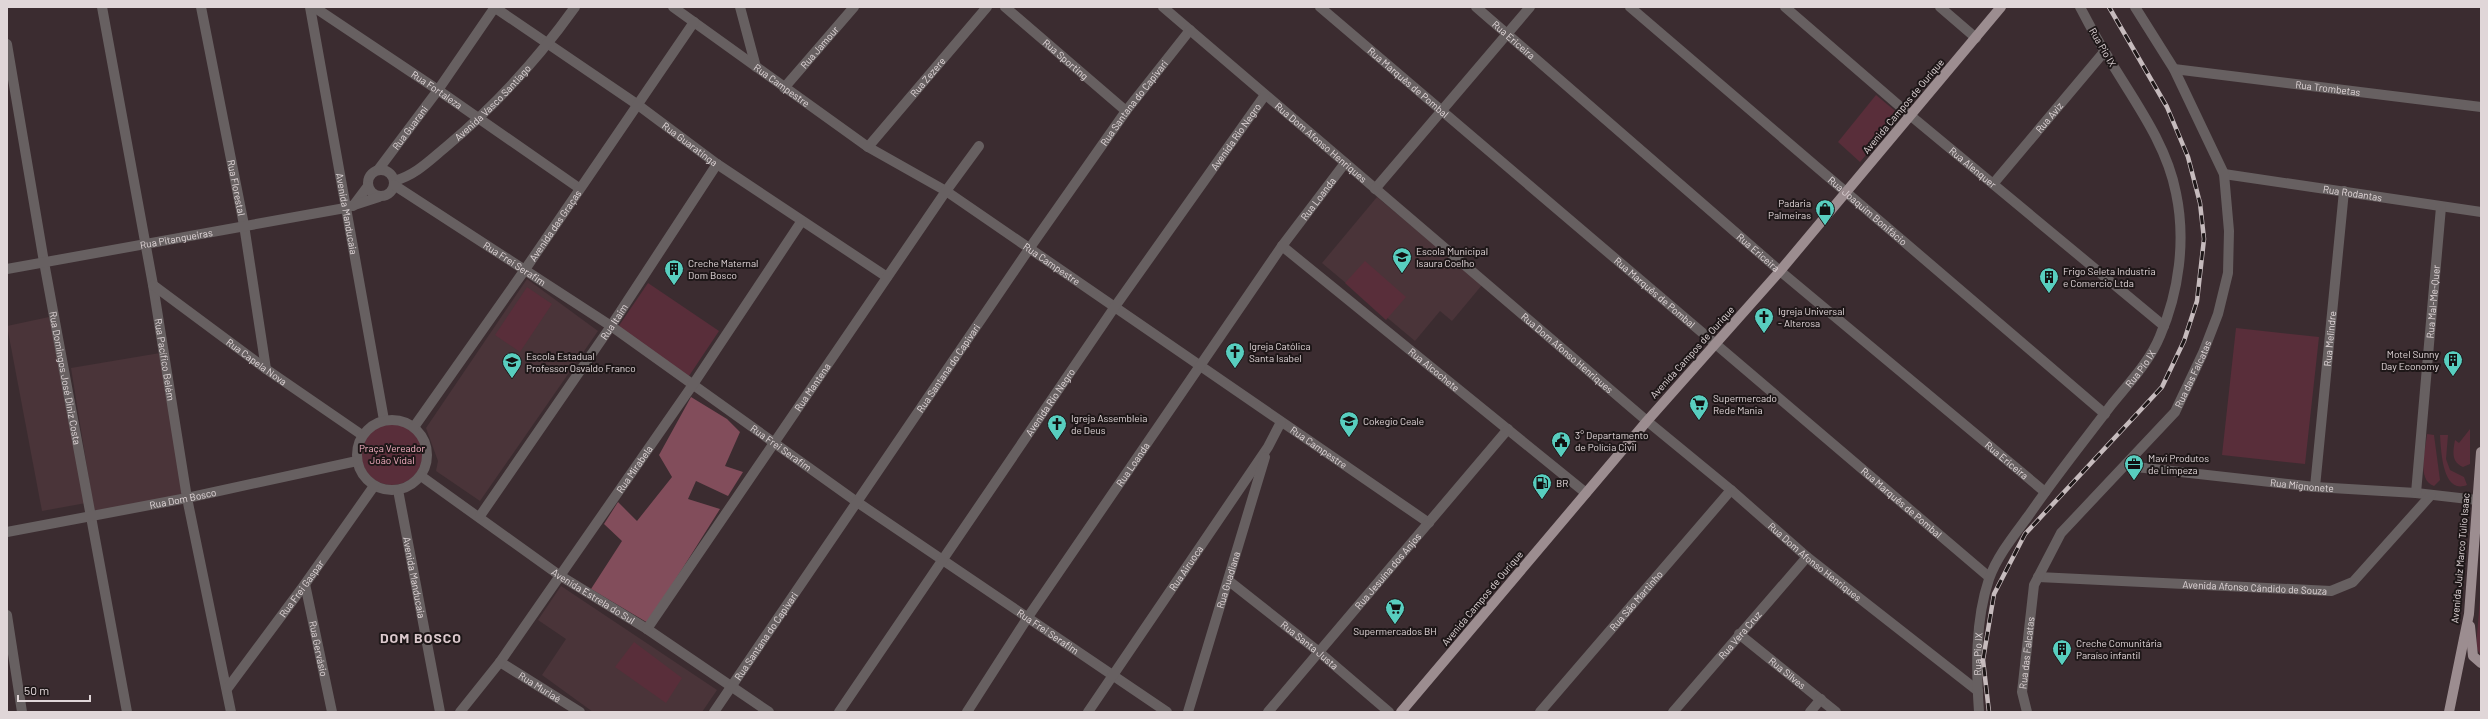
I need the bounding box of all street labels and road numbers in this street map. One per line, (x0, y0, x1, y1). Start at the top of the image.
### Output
street label: Rua Ericeira (1490, 18, 1538, 62)
street label: Rua Jamour (798, 23, 841, 71)
street label: Rua Pio IX (2087, 25, 2119, 69)
street label: Rua Sporting (1040, 36, 1091, 82)
street label: Rua Marquês de Pombal (1365, 44, 1451, 120)
street label: Rua Zezere (907, 55, 948, 99)
street label: Avenida Campos de Ourique (1860, 56, 1946, 156)
street label: Rua Santana do Capivari (1098, 57, 1170, 148)
street label: Rua Campestre (751, 61, 812, 109)
street label: Avenida Vasco Santiago (452, 62, 533, 143)
street label: Rua Fortaleza (409, 68, 465, 111)
street label: Rua Trombetas (2295, 78, 2361, 98)
street label: Rua Aviz (2033, 99, 2066, 135)
street label: Rua Dom Afonso Henriques (1273, 100, 1370, 185)
street label: Avenida Rio Negro (1208, 101, 1263, 172)
street label: Rua Guarani (389, 103, 430, 152)
street label: Rua Guaratinga (660, 119, 720, 168)
street label: Rua Alenquer (1947, 144, 1999, 191)
street label: Rua Florestal (225, 158, 248, 217)
street label: Avenida Manducaia (334, 172, 360, 255)
street label: Rua Joaquim Bonifácio (1826, 174, 1910, 248)
street label: Rua Loanda (1298, 175, 1338, 222)
street label: Rua Rodantas (2322, 183, 2383, 203)
street label: Avenida das Graças (527, 187, 584, 263)
street label: Rua Pitangueiras (139, 226, 214, 251)
street label: Rua Ericeira (1735, 230, 1782, 274)
street label: Rua Frei Serafim (481, 239, 548, 288)
street label: Rua Campestre (1021, 240, 1082, 287)
street label: Rua Marquês de Pombal (1612, 255, 1698, 330)
street label: Rua Mal-Me-Quer (2424, 264, 2442, 339)
street label: Rua Itaim (597, 301, 630, 342)
street label: Avenida Campos de Ourique (1647, 303, 1737, 401)
street label: Rua Domingos José Diniz Costa (47, 310, 84, 446)
street label: Rua Dom Afonso Henriques (1519, 310, 1616, 396)
street label: Rua Melindre (2321, 310, 2338, 367)
street label: Rua Pacífico Belém (152, 317, 177, 401)
street label: Rua Santana do Capivari (914, 322, 982, 415)
street label: Rua Capela Nova (224, 336, 289, 388)
street label: Rua das Falcatas (2172, 339, 2213, 410)
street label: Rua Alcochete (1406, 345, 1462, 394)
street label: Rua Pio IX (2123, 348, 2158, 390)
street label: Rua Mantena (792, 361, 833, 413)
street label: Avenida Rio Negro (1023, 366, 1077, 438)
street label: Rua Frei Serafim (748, 422, 814, 474)
street label: Rua Campestre (1288, 424, 1349, 471)
street label: Rua Ericeira (1983, 439, 2031, 482)
street label: Rua Loanda (1113, 440, 1152, 489)
street label: Rua Mirabela (613, 443, 655, 495)
street label: Rua Marquês de Pombal (1859, 465, 1944, 540)
street label: Rua Mignonete (2269, 476, 2334, 494)
street label: Rua Dom Bosco (149, 486, 217, 511)
street label: Avenida Juiz Marco Túlio Isaac (2448, 492, 2472, 624)
street label: Rua Dom Afonso Henriques (1766, 520, 1864, 604)
street label: Rua Jesuína dos Anjos (1352, 530, 1424, 612)
street label: Avenida Manducaia (401, 536, 428, 619)
street label: Rua Airuoca (1166, 543, 1205, 593)
street label: Avenida Campos de Ourique (1439, 548, 1525, 648)
street label: Rua Guadiana (1214, 550, 1242, 610)
street label: Rua Frei Gaspar (276, 557, 326, 620)
street label: Avenida Estrela do Sul (549, 566, 637, 626)
street label: Rua São Martinho (1607, 568, 1665, 633)
street label: Avenida Afonso Cândido de Souza (2182, 578, 2327, 597)
street label: Rua Santana do Capivari (731, 589, 800, 682)
street label: Rua Frei Serafim (1015, 606, 1081, 657)
street label: Rua Vera Cruz (1716, 608, 1764, 661)
street label: Rua das Falcatas (2016, 616, 2036, 690)
street label: Rua Santa Justa (1278, 618, 1341, 672)
street label: Rua Gervásio (307, 620, 330, 678)
street label: Rua Pio IX (1971, 632, 1984, 676)
street label: Rua Silves (1766, 654, 1808, 691)
street label: Rua Muriaé (516, 669, 563, 705)

